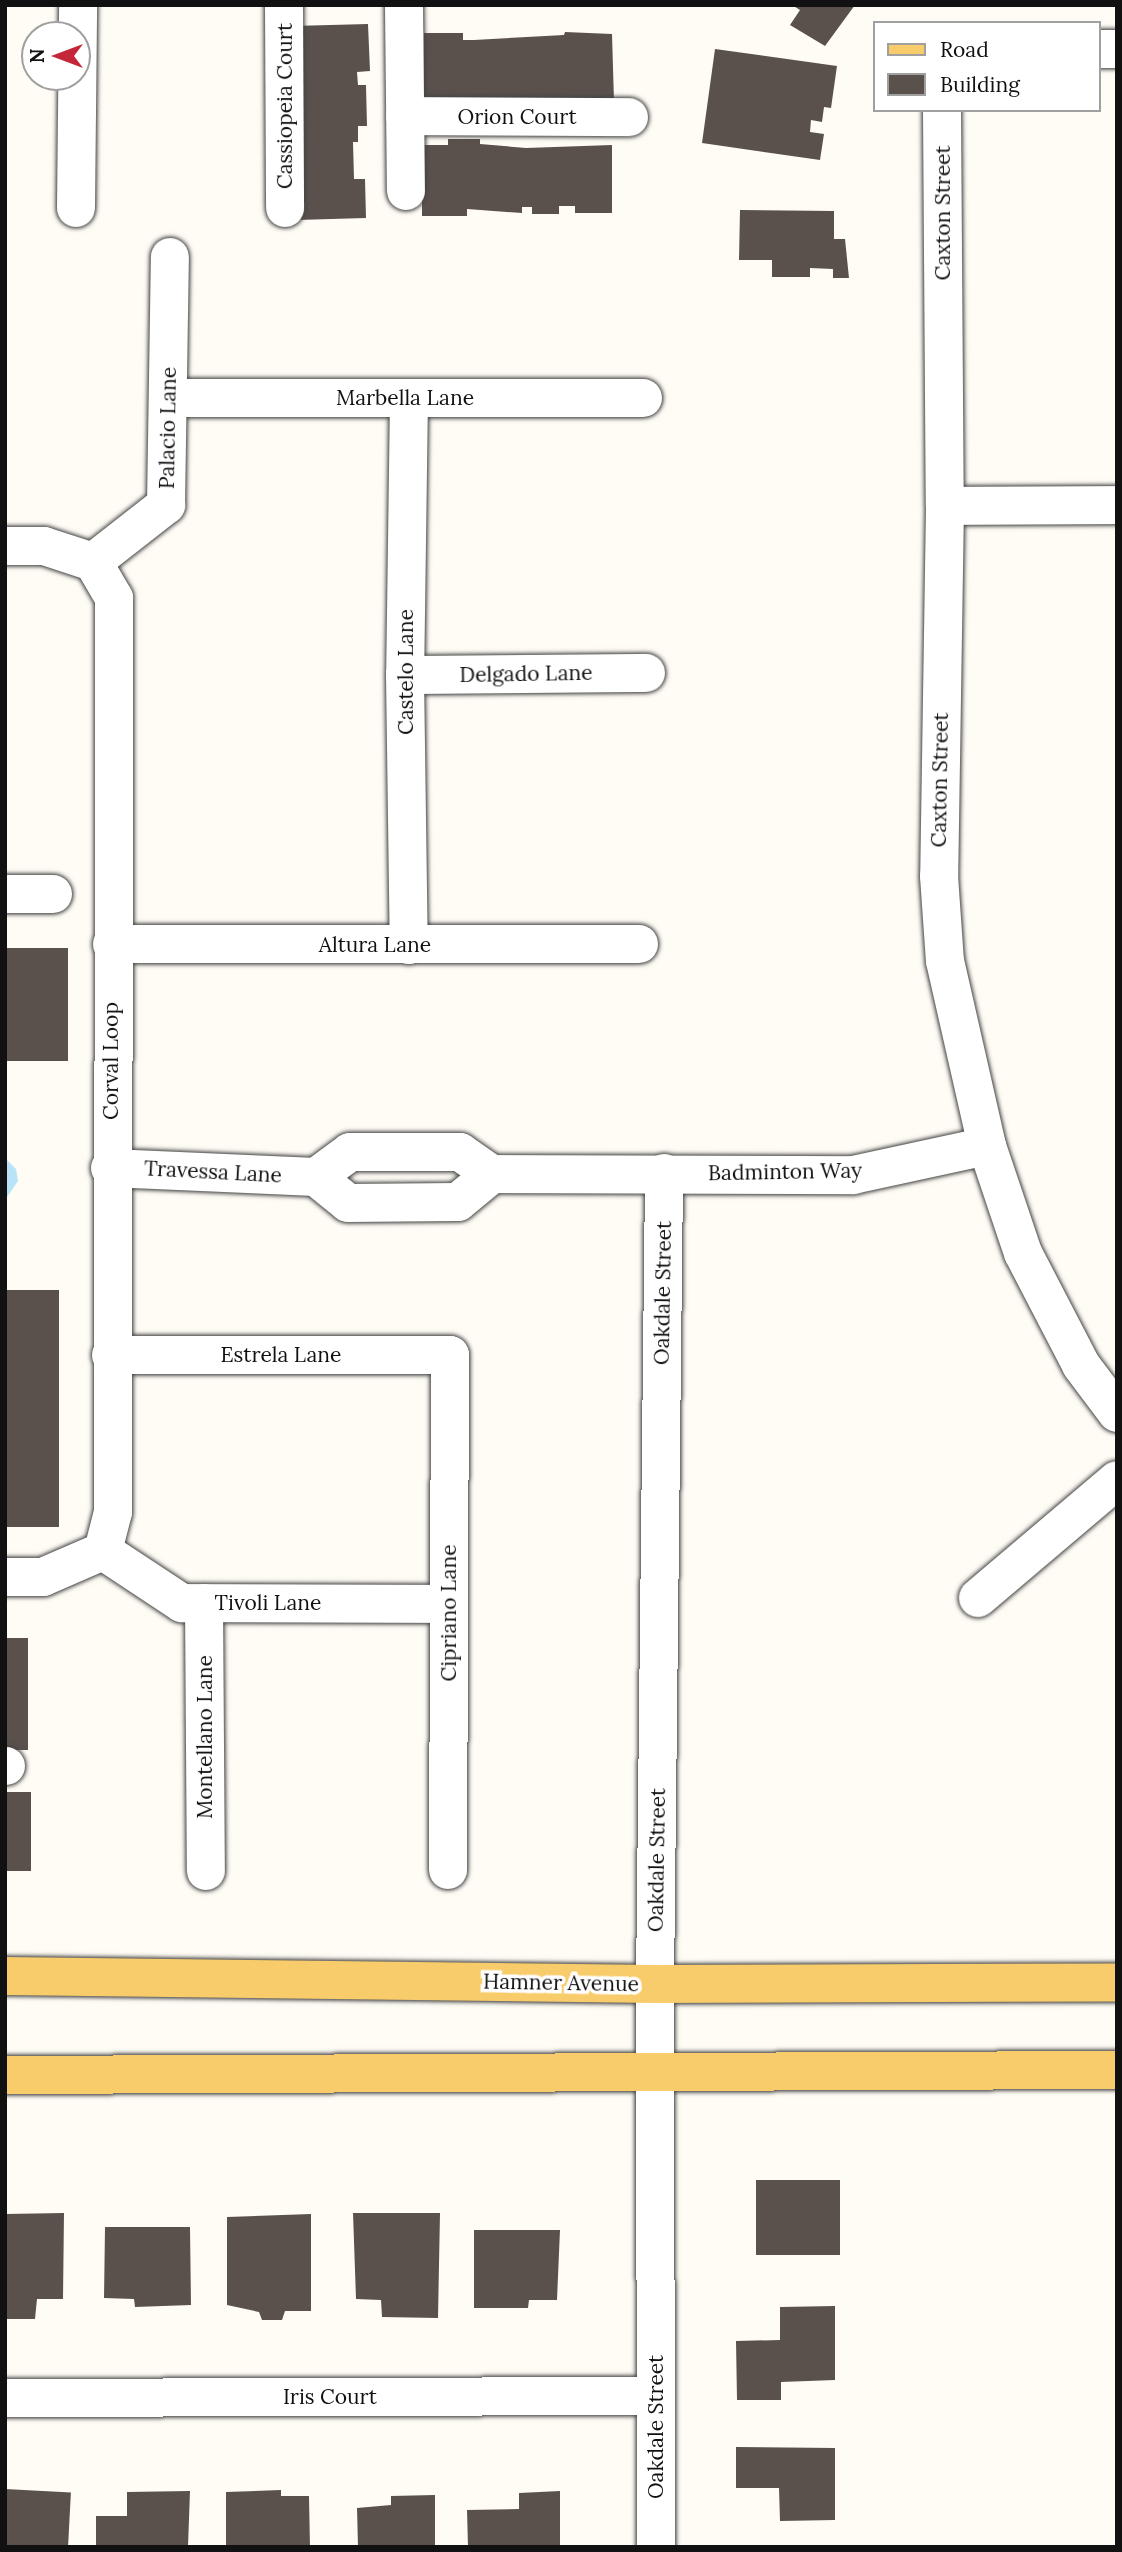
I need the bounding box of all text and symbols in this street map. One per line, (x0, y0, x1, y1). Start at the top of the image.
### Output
north arrow (21, 21, 91, 91)
legend (874, 21, 1101, 112)
street label: Cassiopeia Court (272, 23, 298, 189)
text: Road (940, 36, 989, 63)
text: N (25, 49, 49, 63)
text: Building (940, 71, 1020, 98)
street label: Orion Court (457, 104, 577, 130)
street label: Caxton Street (930, 146, 956, 280)
street label: Palacio Lane (154, 367, 182, 489)
street label: Marbella Lane (336, 385, 474, 411)
street label: Castelo Lane (393, 609, 419, 735)
street label: Delgado Lane (459, 660, 593, 688)
street label: Caxton Street (926, 712, 954, 848)
street label: Altura Lane (319, 932, 431, 958)
street label: Corval Loop (98, 1002, 124, 1120)
street label: Travessa Lane (143, 1156, 283, 1188)
street label: Badminton Way (708, 1158, 862, 1186)
street label: Oakdale Street (649, 1221, 677, 1365)
street label: Estrela Lane (221, 1342, 341, 1368)
street label: Cipriano Lane (436, 1544, 462, 1682)
street label: Tivoli Lane (215, 1590, 321, 1616)
street label: Montellano Lane (192, 1655, 218, 1819)
street label: Oakdale Street (643, 1788, 671, 1932)
street label: Hamner Avenue (483, 1969, 639, 1997)
street label: Oakdale Street (643, 2355, 669, 2499)
street label: Iris Court (283, 2384, 377, 2410)

